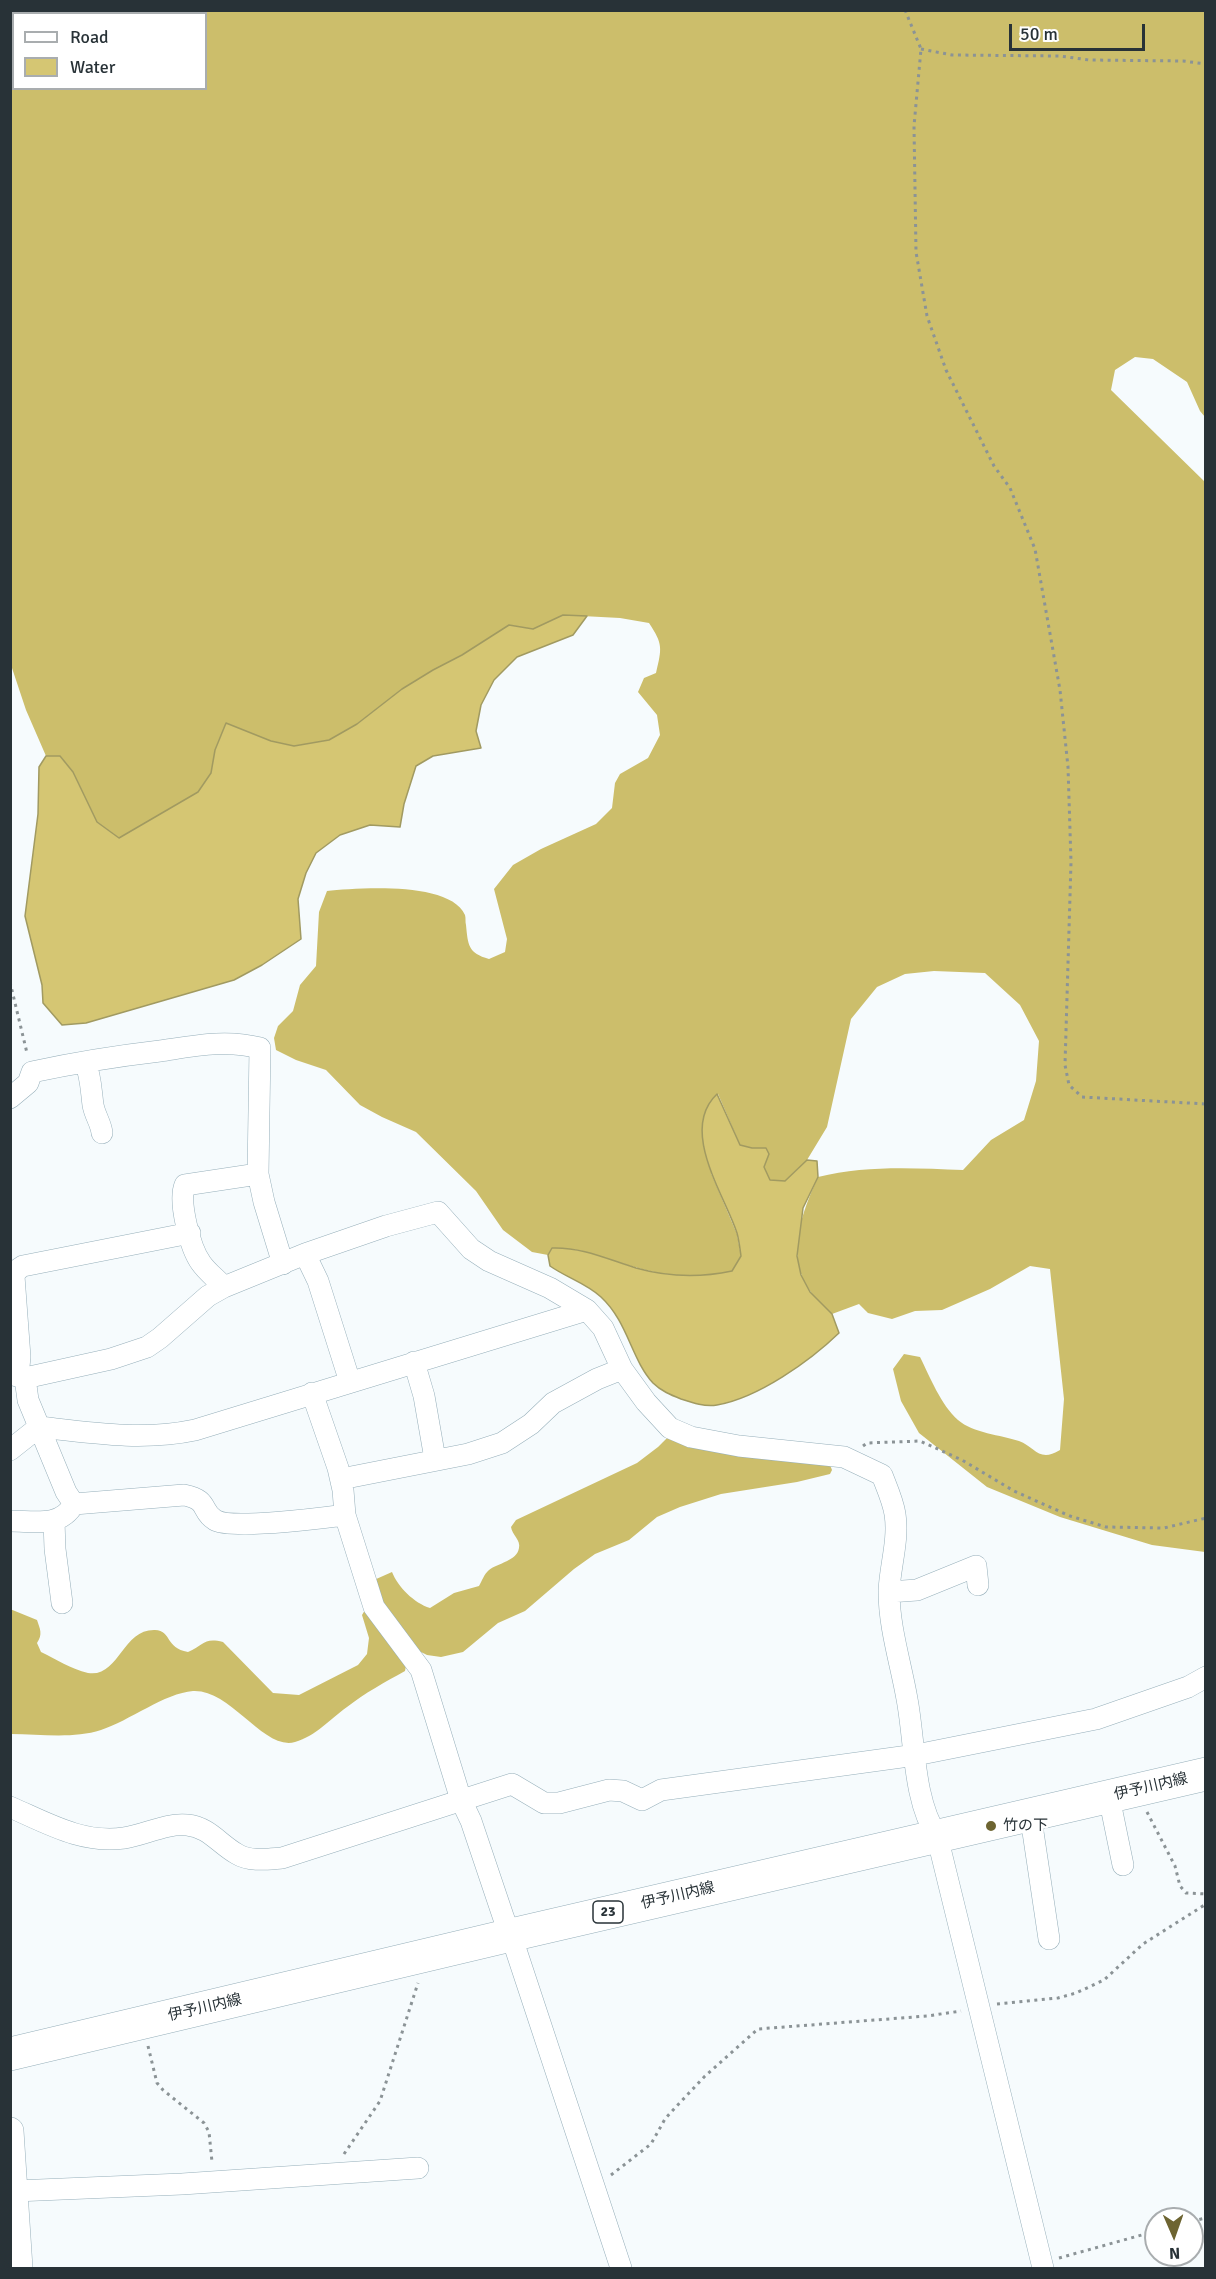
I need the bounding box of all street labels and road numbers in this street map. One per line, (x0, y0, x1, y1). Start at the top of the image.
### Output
street label: 伊予川内線 (1112, 1770, 1190, 1804)
street label: 伊予川内線 (639, 1879, 717, 1913)
road number: 23 (593, 1901, 623, 1923)
street label: 伊予川内線 (166, 1991, 244, 2025)

